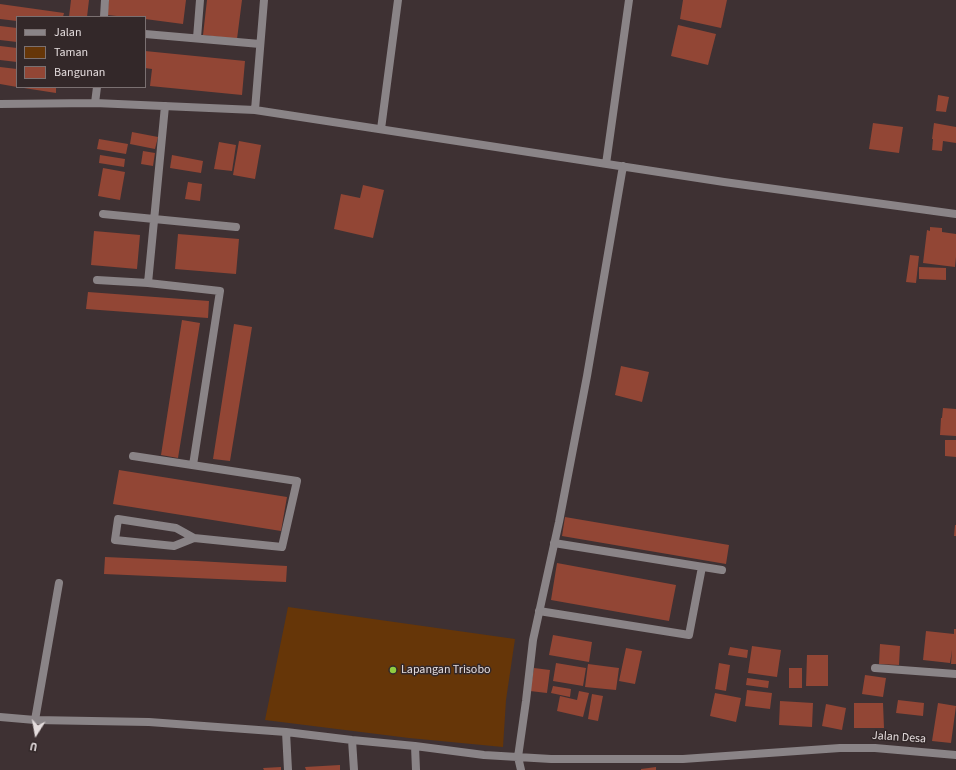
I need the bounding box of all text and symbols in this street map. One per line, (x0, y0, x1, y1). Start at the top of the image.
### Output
legend (16, 16, 146, 88)
text: Jalan (54, 24, 81, 41)
text: Taman (54, 44, 88, 61)
text: Bangunan (54, 64, 105, 81)
place label: Lapangan Trisobo (401, 663, 491, 677)
marker: Lapangan Trisobo (388, 665, 398, 675)
north arrow (16, 714, 56, 754)
street label: Jalan Desa (871, 729, 927, 747)
text: U (29, 738, 39, 754)

